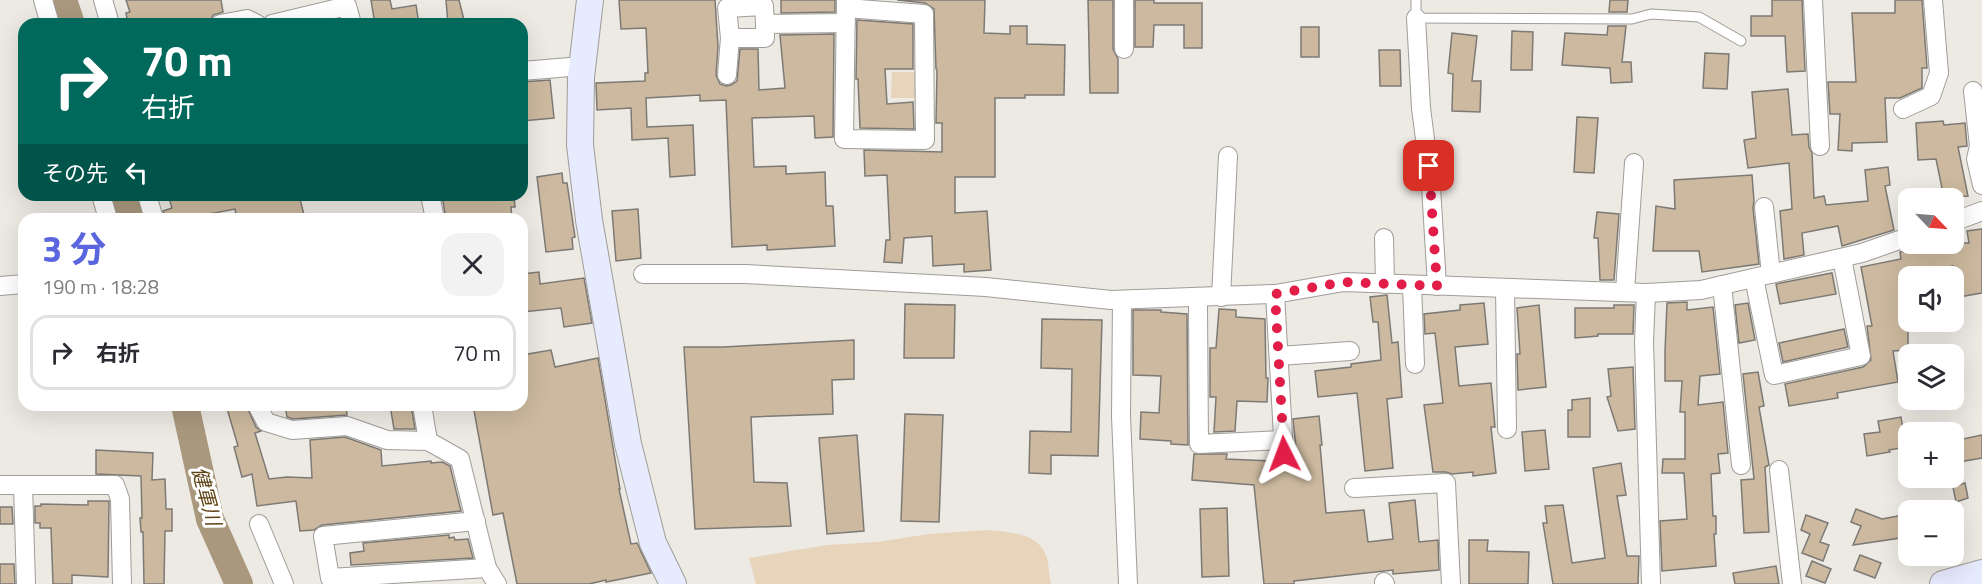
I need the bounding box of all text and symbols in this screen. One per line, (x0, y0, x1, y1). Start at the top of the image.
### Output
text: 70 m (141, 28, 233, 92)
icon: right (42, 42, 120, 120)
text: 右折 (141, 86, 195, 127)
pin (1403, 140, 1454, 191)
icon: arrive (1412, 149, 1445, 182)
text: その先 (42, 156, 108, 190)
icon: left (120, 156, 153, 189)
north arrow (1898, 188, 1964, 254)
map controls (1898, 188, 1964, 566)
text: 3 分 (42, 221, 106, 276)
button: close (441, 233, 504, 296)
button: sound (1898, 266, 1964, 332)
text: 190 m · 18:28 (42, 271, 159, 302)
icon: right (45, 336, 78, 369)
text: 右折 (96, 336, 140, 370)
text: 70 m (453, 336, 501, 370)
button: layers (1898, 344, 1964, 410)
position arrow (1252, 422, 1316, 486)
button: + (1898, 422, 1964, 488)
water label: 健軍川 (184, 463, 230, 531)
button: − (1898, 500, 1964, 566)

